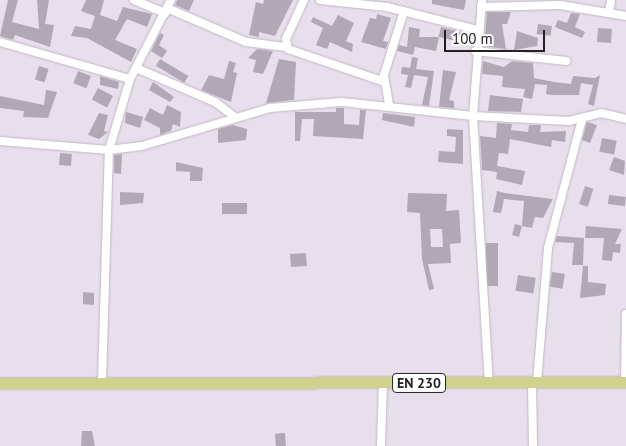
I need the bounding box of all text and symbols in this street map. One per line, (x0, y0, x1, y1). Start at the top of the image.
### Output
scale bar (446, 20, 547, 52)
text: 100 m (452, 29, 493, 48)
road number: EN 230 (392, 372, 446, 394)

